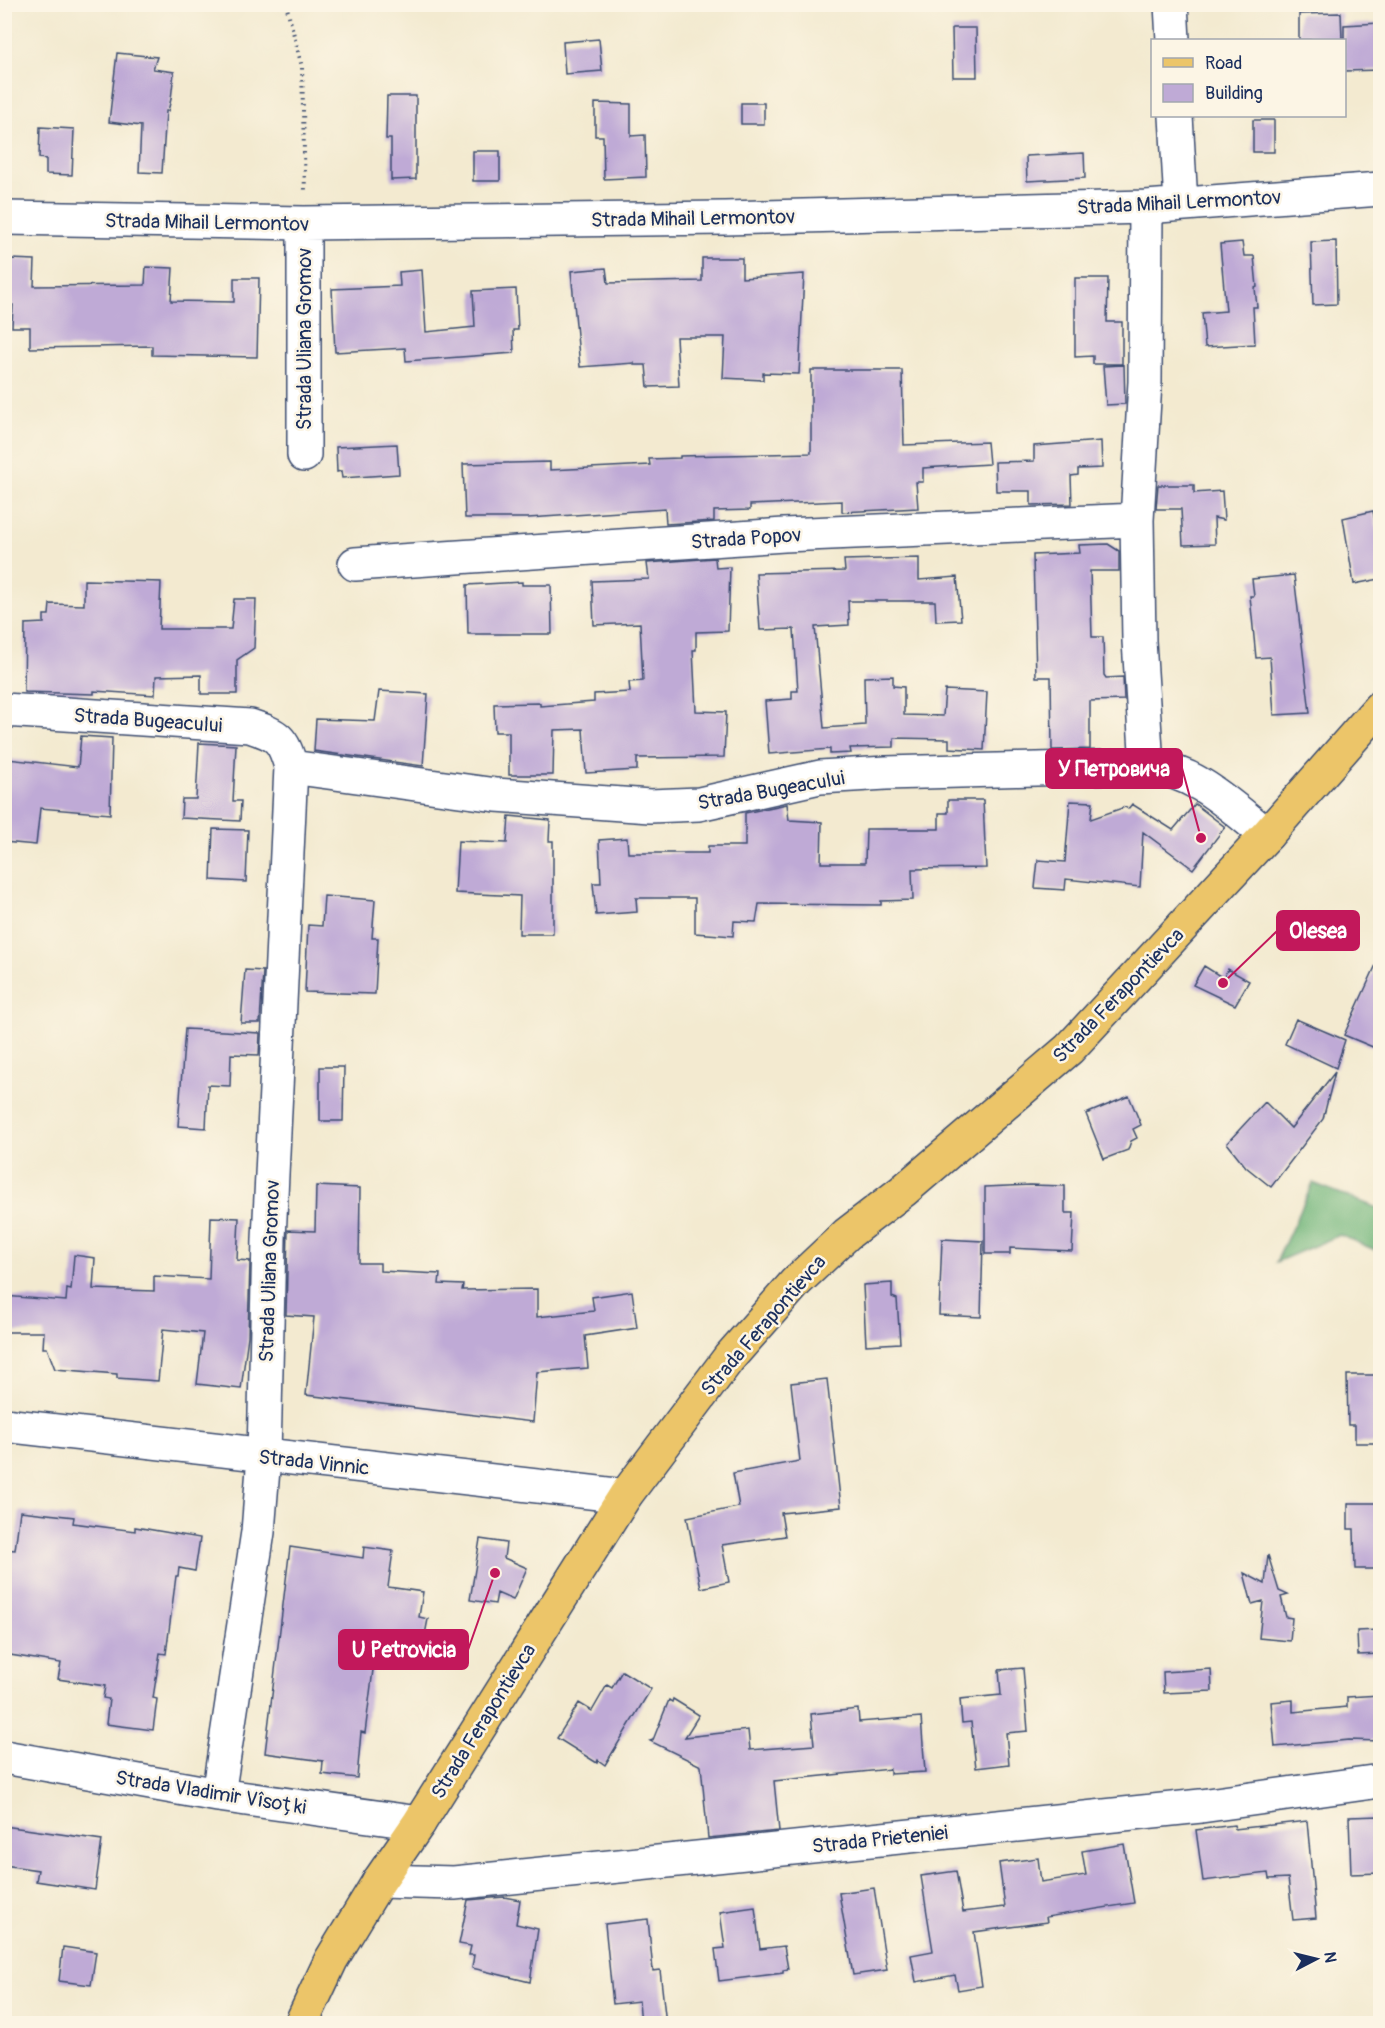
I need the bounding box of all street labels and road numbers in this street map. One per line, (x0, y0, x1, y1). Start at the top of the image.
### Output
street label: Strada Mihail Lermontov (1076, 185, 1282, 220)
street label: Strada Mihail Lermontov (591, 204, 795, 233)
street label: Strada Mihail Lermontov (105, 208, 309, 237)
street label: Strada Uliana Gromov (292, 248, 317, 430)
street label: Strada Popov (690, 522, 802, 555)
street label: Strada Bugeacului (73, 703, 223, 738)
street label: Strada Bugeacului (696, 765, 847, 816)
street label: Strada Ferapontievca (1047, 923, 1189, 1068)
street label: Strada Uliana Gromov (254, 1179, 285, 1363)
street label: Strada Ferapontievca (695, 1250, 831, 1401)
street label: Strada Vinnic (257, 1444, 371, 1481)
street label: Strada Ferapontievca (426, 1639, 541, 1804)
street label: Strada Vladimir Vîsoțki (114, 1765, 308, 1820)
street label: Strada Prieteniei (811, 1820, 949, 1859)

